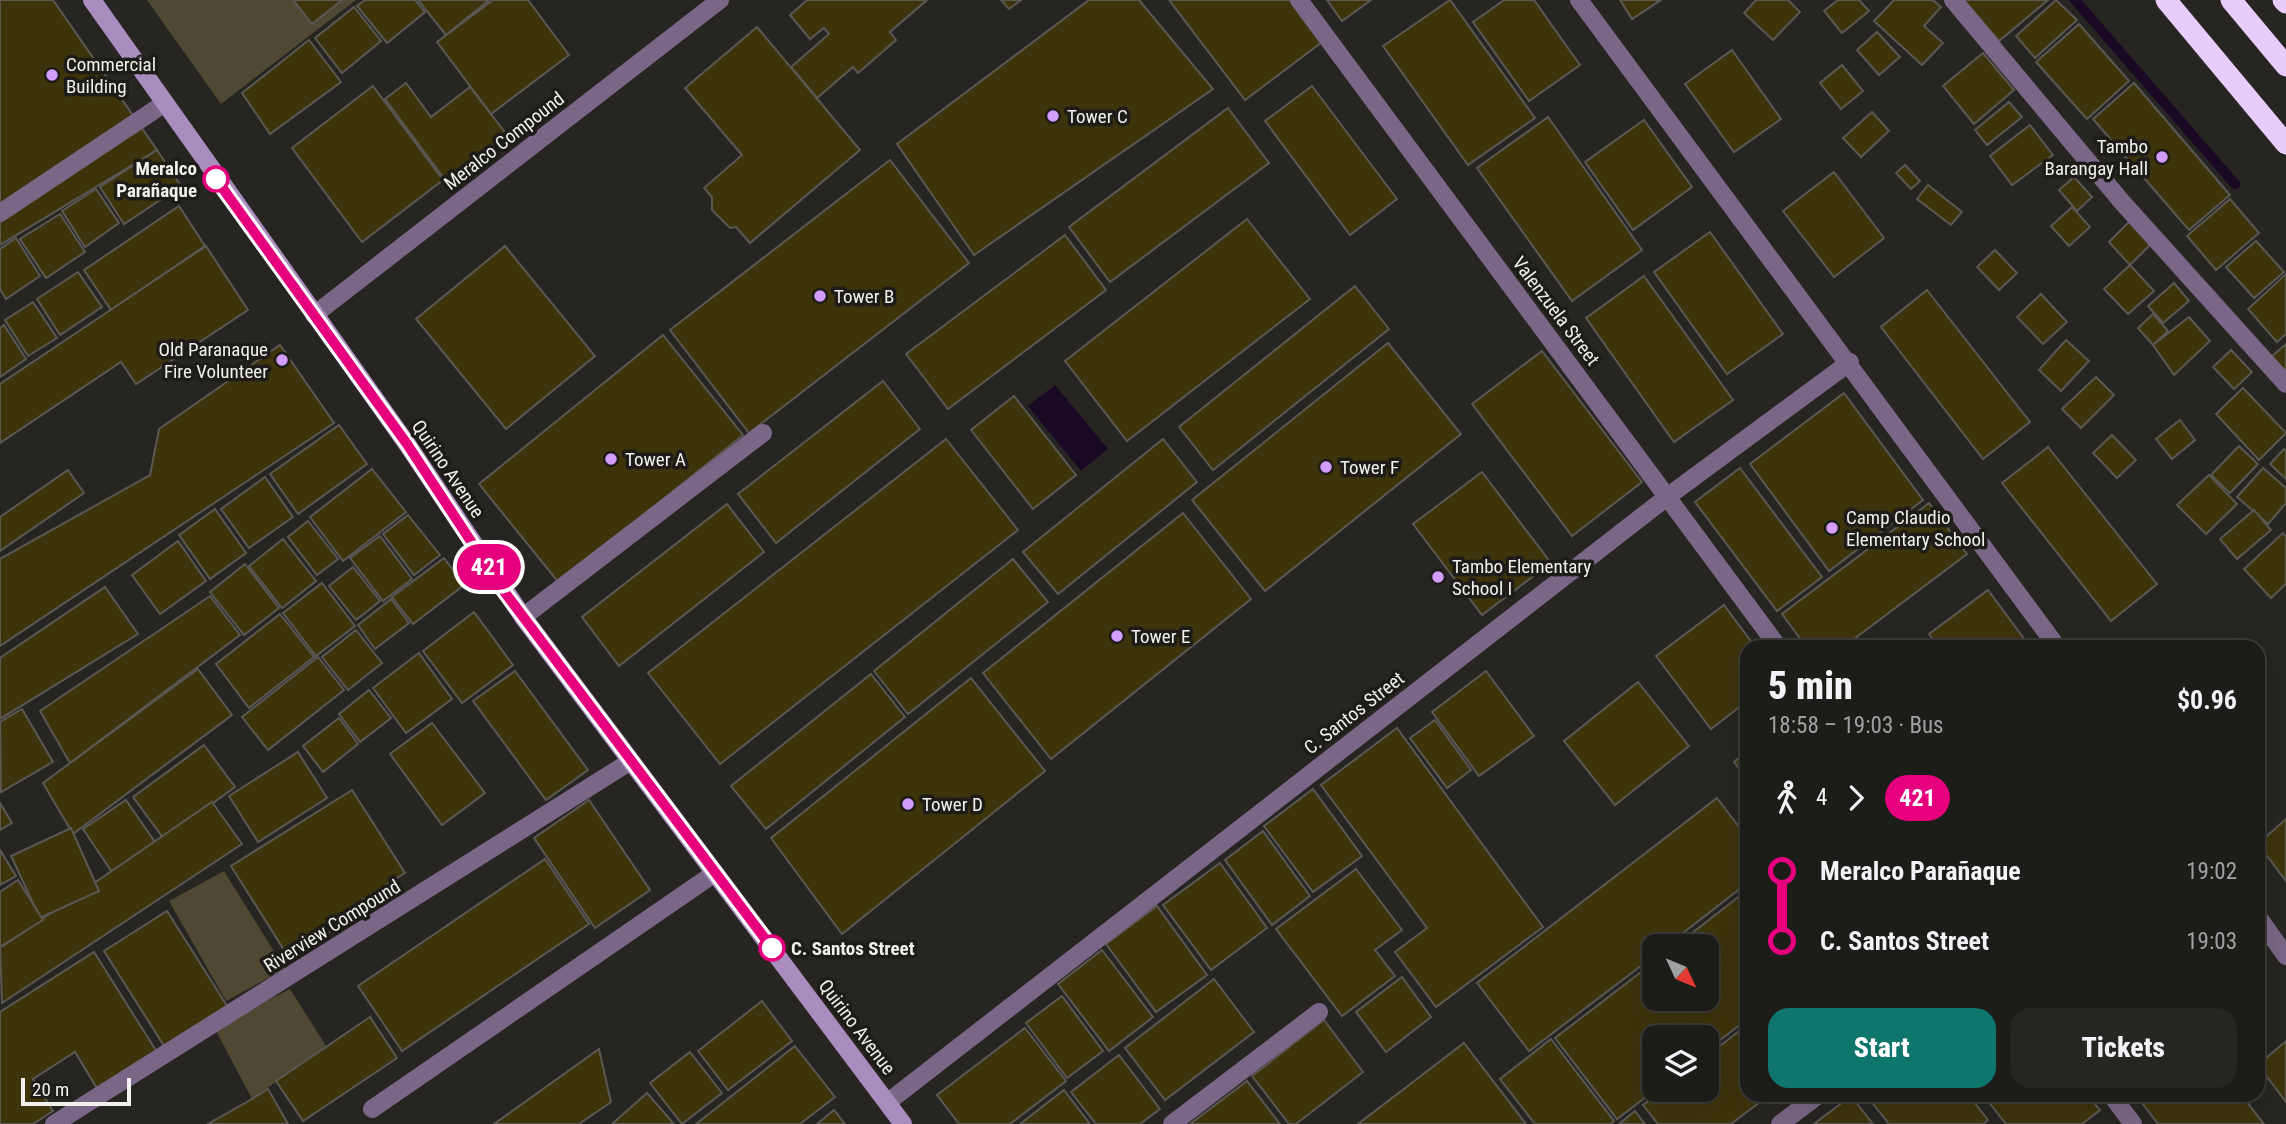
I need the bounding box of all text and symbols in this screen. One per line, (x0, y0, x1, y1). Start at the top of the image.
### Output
place label: Commercial Building (66, 53, 156, 98)
marker: Commercial Building (44, 67, 60, 83)
street label: Meralco Compound (439, 87, 569, 195)
place label: Tower C (1067, 105, 1128, 128)
marker: Tower C (1045, 108, 1061, 124)
place label: Tambo Barangay Hall (2045, 135, 2148, 180)
marker: Tambo Barangay Hall (2154, 149, 2170, 165)
place label: Meralco Parañaque (116, 157, 197, 202)
marker: Meralco Parañaque (203, 166, 229, 192)
street label: Valenzuela Street (1508, 252, 1604, 370)
place label: Tower B (834, 285, 894, 308)
marker: Tower B (812, 288, 828, 304)
place label: Old Paranaque Fire Volunteer (158, 338, 268, 383)
marker: Old Paranaque Fire Volunteer (274, 352, 290, 368)
street label: Quirino Avenue (407, 416, 489, 522)
place label: Tower A (625, 448, 686, 471)
marker: Tower A (603, 451, 619, 467)
place label: Tower F (1340, 456, 1399, 479)
marker: Tower F (1318, 459, 1334, 475)
place label: Camp Claudio Elementary School (1846, 506, 1985, 551)
marker: Camp Claudio Elementary School (1824, 520, 1840, 536)
line badge: 421 (449, 544, 529, 590)
text: 421 (471, 553, 507, 581)
place label: Tambo Elementary School I (1452, 555, 1591, 600)
marker: Tambo Elementary School I (1430, 569, 1446, 585)
place label: Tower E (1131, 625, 1190, 648)
marker: Tower E (1109, 628, 1125, 644)
text: 5 min (1768, 664, 1853, 708)
street label: C. Santos Street (1299, 667, 1409, 759)
text: $0.96 (2177, 685, 2237, 715)
text: 18:58 – 19:03 · Bus (1768, 712, 1944, 739)
icon: walk (1768, 779, 1806, 817)
icon: forward (1837, 779, 1875, 817)
text: 4 (1816, 784, 1827, 811)
text: 421 (1899, 784, 1936, 812)
place label: Tower D (922, 793, 983, 816)
marker: Tower D (900, 796, 916, 812)
text: Meralco Parañaque (1820, 856, 2021, 886)
text: 19:02 (2186, 858, 2237, 885)
street label: Riverview Compound (259, 875, 405, 977)
text: C. Santos Street (1820, 926, 1989, 956)
text: 19:03 (2186, 928, 2237, 955)
north arrow (1642, 934, 1718, 1012)
map controls (1642, 934, 1719, 1102)
marker: C. Santos Street (759, 935, 785, 961)
place label: C. Santos Street (791, 937, 915, 960)
street label: Quirino Avenue (814, 975, 900, 1079)
button: Start (1768, 1008, 1996, 1088)
button: Tickets (2010, 1008, 2237, 1088)
button: layers (1642, 1025, 1719, 1102)
scale bar (21, 1075, 131, 1107)
text: 20 m (32, 1078, 69, 1101)

